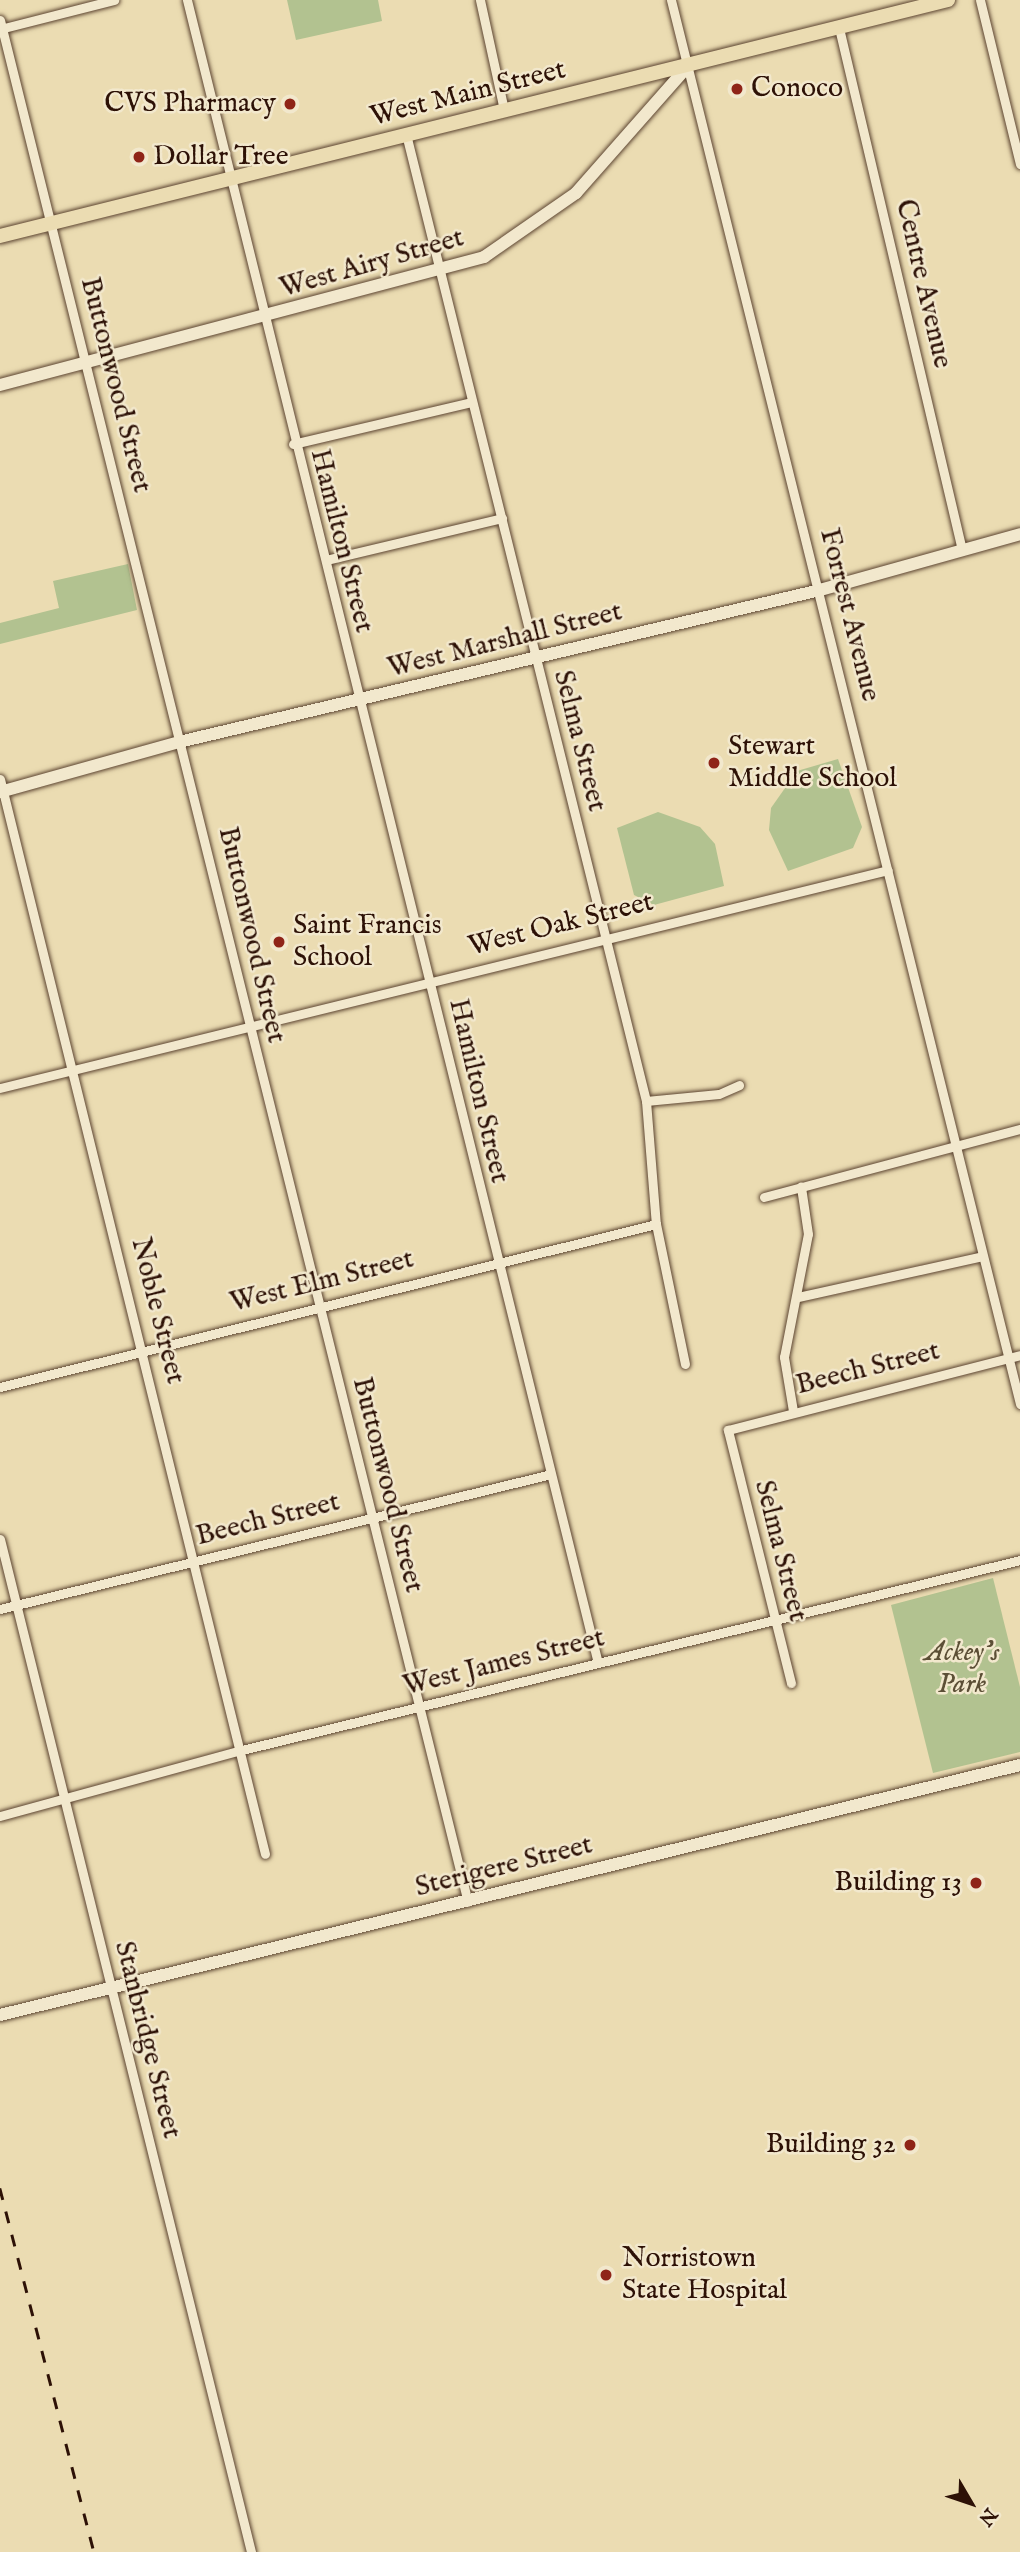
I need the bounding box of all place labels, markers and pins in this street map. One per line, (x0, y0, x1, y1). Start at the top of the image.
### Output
place label: Conoco (751, 72, 843, 106)
marker: Conoco (729, 81, 745, 97)
place label: CVS Pharmacy (104, 87, 276, 121)
marker: CVS Pharmacy (282, 96, 298, 112)
place label: Dollar Tree (153, 140, 289, 174)
marker: Dollar Tree (131, 149, 147, 165)
place label: Stewart Middle School (728, 730, 897, 796)
marker: Stewart Middle School (706, 755, 722, 771)
place label: Saint Francis School (293, 909, 442, 975)
marker: Saint Francis School (271, 934, 287, 950)
place label: Building 13 (834, 1866, 962, 1900)
marker: Building 13 (968, 1875, 984, 1891)
place label: Building 32 (766, 2128, 896, 2162)
marker: Building 32 (902, 2137, 918, 2153)
place label: Norristown State Hospital (622, 2242, 787, 2308)
marker: Norristown State Hospital (596, 2265, 616, 2285)

